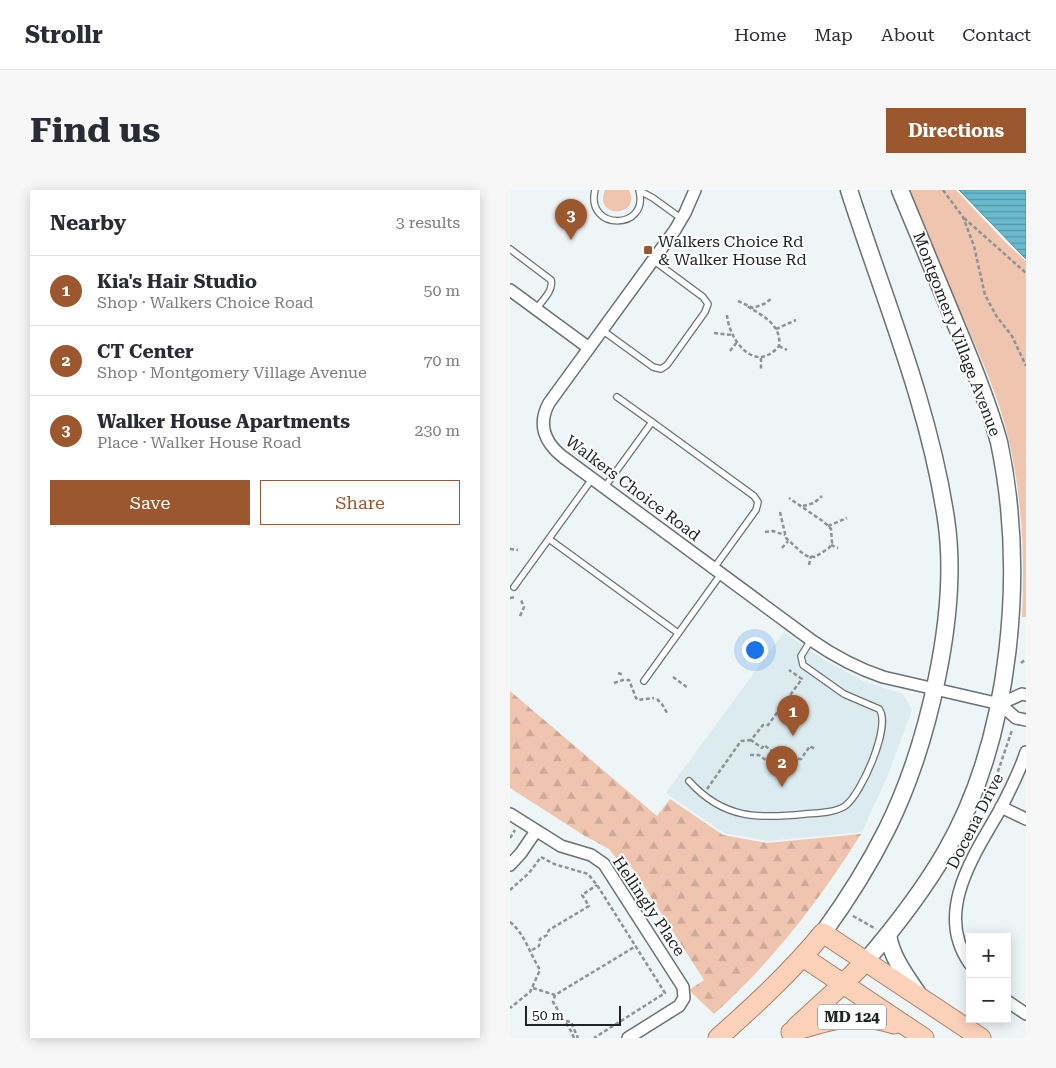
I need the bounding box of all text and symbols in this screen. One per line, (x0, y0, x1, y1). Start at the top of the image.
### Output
text: Strollr (25, 21, 103, 49)
text: Home (734, 24, 786, 45)
text: Map (814, 24, 853, 45)
text: About (881, 24, 934, 45)
text: Contact (962, 24, 1031, 45)
button: Directions (886, 108, 1026, 153)
text: Find us (30, 110, 160, 151)
pin: 3 (555, 199, 587, 240)
text: Nearby (50, 211, 126, 235)
text: 3 results (396, 213, 460, 232)
street label: Montgomery Village Avenue (909, 229, 1005, 439)
place label: Walkers Choice Rd & Walker House Rd (658, 232, 807, 269)
marker: Walkers Choice Rd & Walker House Rd (642, 244, 654, 256)
text: Kia's Hair Studio (97, 270, 257, 293)
text: 1 (62, 281, 70, 300)
text: 50 m (423, 281, 460, 300)
text: Shop · Walkers Choice Road (97, 293, 313, 312)
text: CT Center (97, 340, 194, 363)
text: 2 (62, 351, 70, 370)
text: 70 m (423, 351, 460, 370)
text: Shop · Montgomery Village Avenue (97, 363, 367, 382)
text: Walker House Apartments (97, 410, 350, 433)
text: 3 (62, 421, 70, 440)
text: 230 m (414, 421, 460, 440)
street label: Walkers Choice Road (562, 431, 704, 545)
text: Place · Walker House Road (97, 433, 301, 452)
button: Save (50, 480, 250, 525)
button: Share (260, 480, 460, 525)
your location (742, 637, 768, 663)
pin: 1 (777, 695, 809, 736)
pin: 2 (766, 746, 798, 787)
street label: Docena Drive (943, 770, 1007, 872)
street label: Hellingly Place (609, 853, 689, 960)
map controls (966, 933, 1011, 1023)
button: + (966, 933, 1011, 978)
button: − (966, 978, 1011, 1023)
scale bar (525, 1003, 621, 1026)
road number: MD 124 (818, 1004, 886, 1030)
text: 50 m (532, 1007, 564, 1023)

